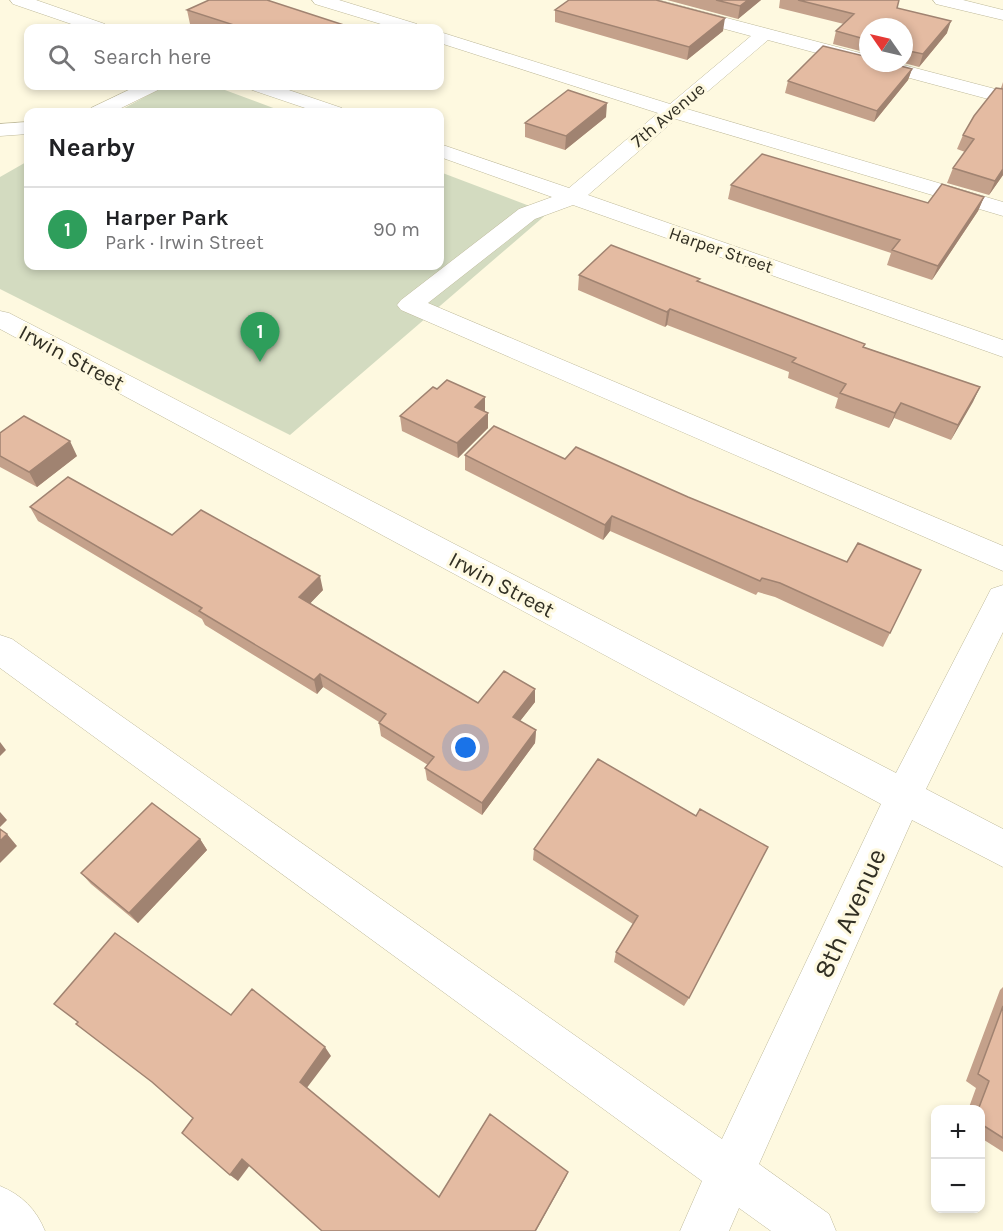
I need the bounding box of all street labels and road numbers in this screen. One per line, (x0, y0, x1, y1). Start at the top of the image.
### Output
street label: 7th Avenue (627, 78, 709, 152)
street label: Harper Street (666, 222, 776, 278)
street label: Irwin Street (14, 319, 129, 396)
street label: Irwin Street (444, 546, 559, 623)
street label: 8th Avenue (807, 843, 893, 983)

